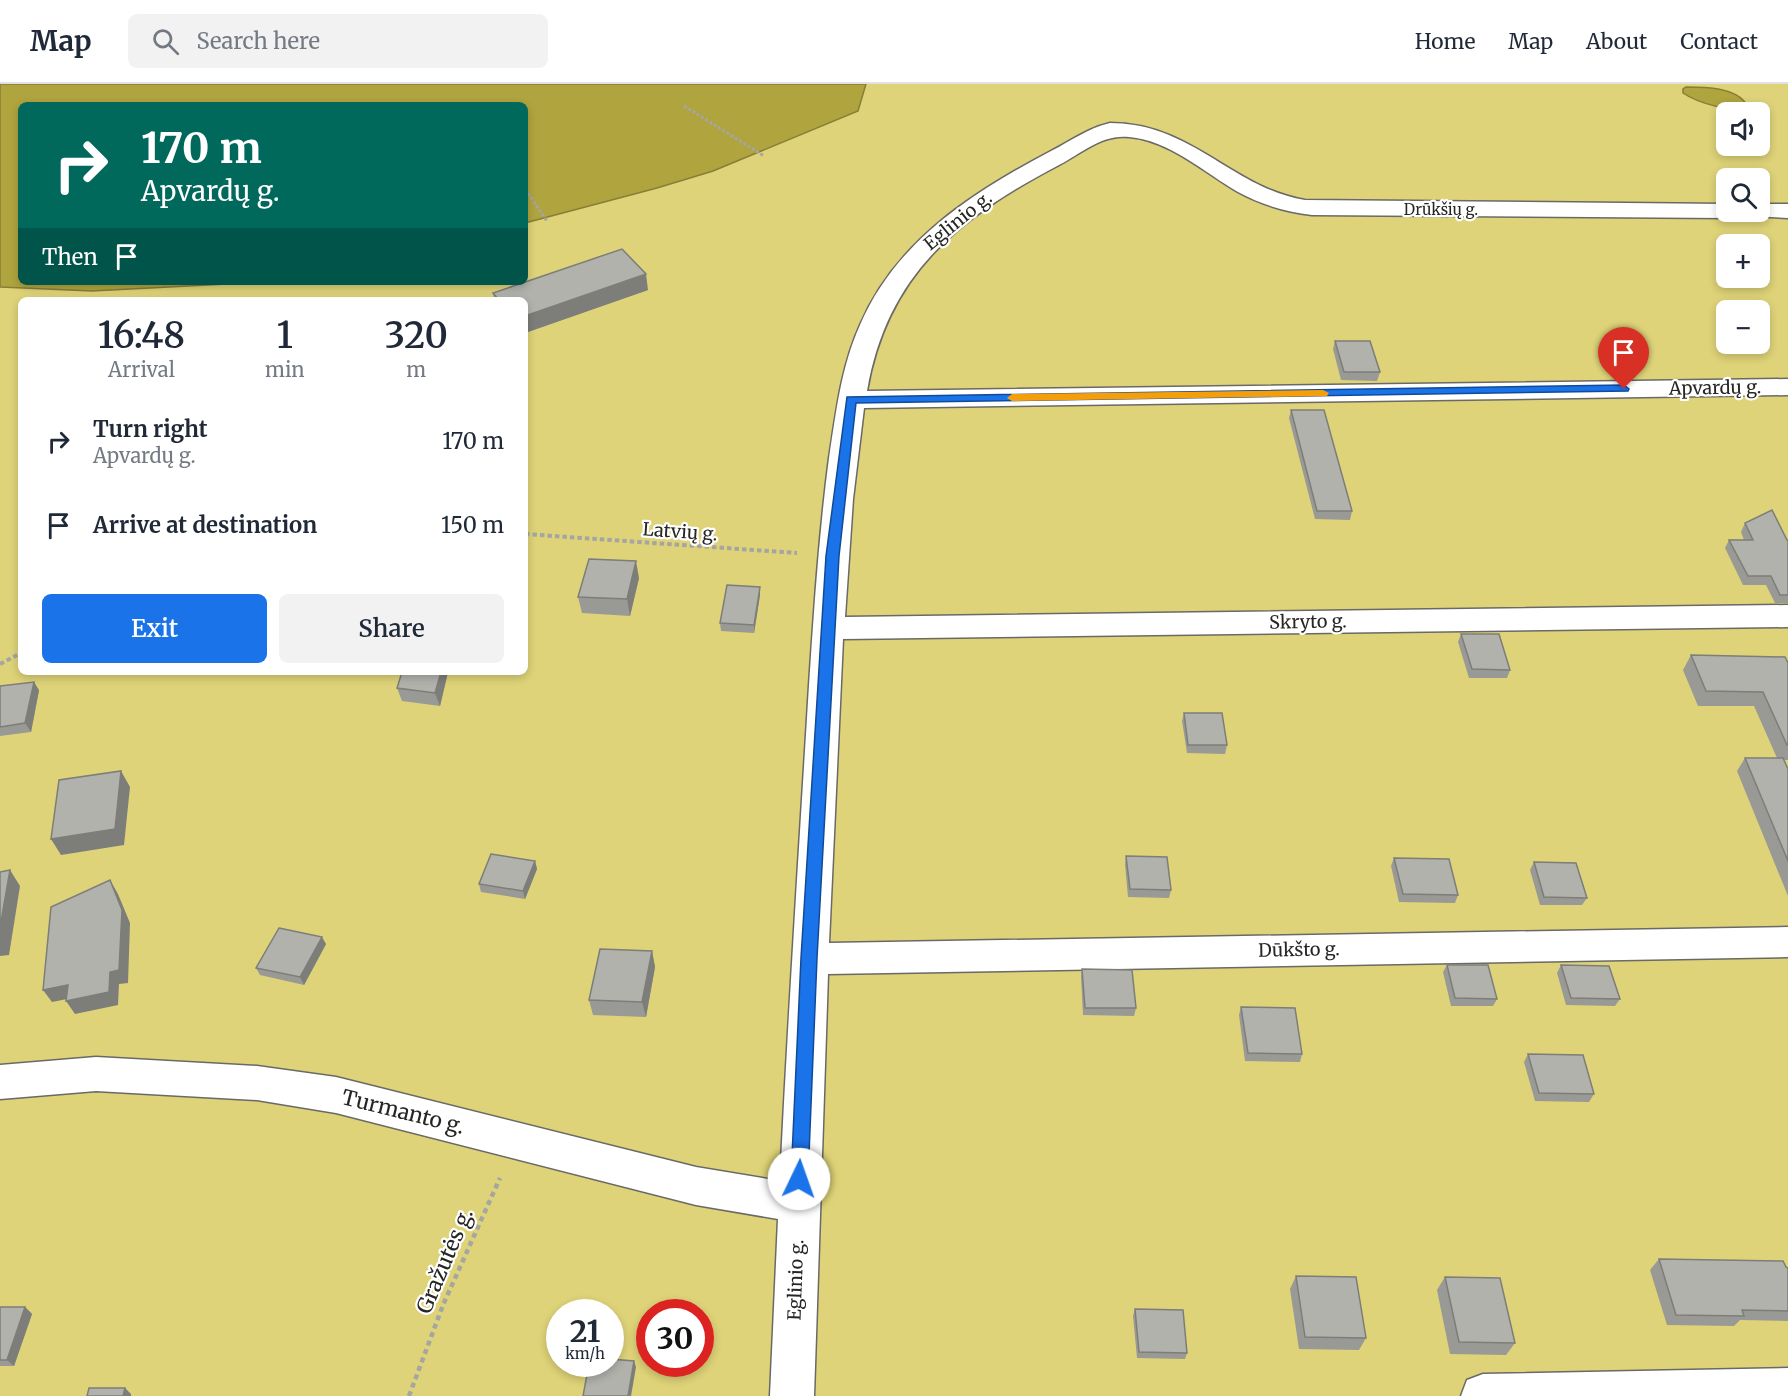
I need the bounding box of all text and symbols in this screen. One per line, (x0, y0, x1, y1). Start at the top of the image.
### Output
search box (128, 14, 548, 68)
text: Map (30, 23, 92, 59)
icon: search (149, 25, 182, 58)
text: Search here (197, 27, 320, 55)
text: Home (1415, 28, 1475, 55)
text: Map (1508, 28, 1553, 55)
text: About (1586, 28, 1647, 55)
text: Contact (1680, 28, 1758, 55)
map controls (1716, 102, 1770, 354)
button: sound (1716, 102, 1770, 156)
text: 170 m (141, 122, 262, 174)
icon: right (42, 126, 120, 204)
button: search (1716, 168, 1770, 222)
text: Apvardų g. (141, 174, 280, 208)
street label: Eglinio g. (919, 186, 996, 255)
street label: Drūkšių g. (1404, 200, 1478, 219)
button: + (1716, 234, 1770, 288)
icon: arrive (110, 240, 143, 273)
text: Then (42, 243, 98, 271)
button: − (1716, 300, 1770, 354)
text: 16:48 (98, 313, 185, 358)
text: 1 (277, 313, 293, 358)
text: 320 (384, 313, 448, 358)
pin (1598, 327, 1649, 389)
icon: arrive (1607, 336, 1640, 369)
text: Arrival (108, 357, 175, 382)
text: min (265, 357, 305, 382)
text: m (406, 357, 426, 382)
street label: Apvardų g. (1668, 375, 1761, 400)
text: Turn right (93, 415, 207, 443)
icon: right (42, 425, 75, 458)
text: 170 m (442, 427, 504, 455)
text: Apvardų g. (93, 443, 196, 468)
icon: arrive (42, 509, 75, 542)
text: Arrive at destination (93, 511, 317, 539)
text: 150 m (441, 511, 504, 539)
street label: Latvių g. (642, 517, 718, 546)
button: Exit (42, 594, 267, 663)
button: Share (279, 594, 504, 663)
street label: Skryto g. (1269, 609, 1347, 634)
street label: Dūkšto g. (1258, 937, 1340, 962)
street label: Turmanto g. (339, 1083, 467, 1140)
position arrow (767, 1147, 831, 1211)
street label: Gražutės g. (410, 1204, 479, 1317)
street label: Eglinio g. (783, 1239, 808, 1321)
speed limit sign: 30 (636, 1299, 714, 1377)
text: 21 (570, 1312, 600, 1350)
text: km/h (565, 1344, 605, 1363)

